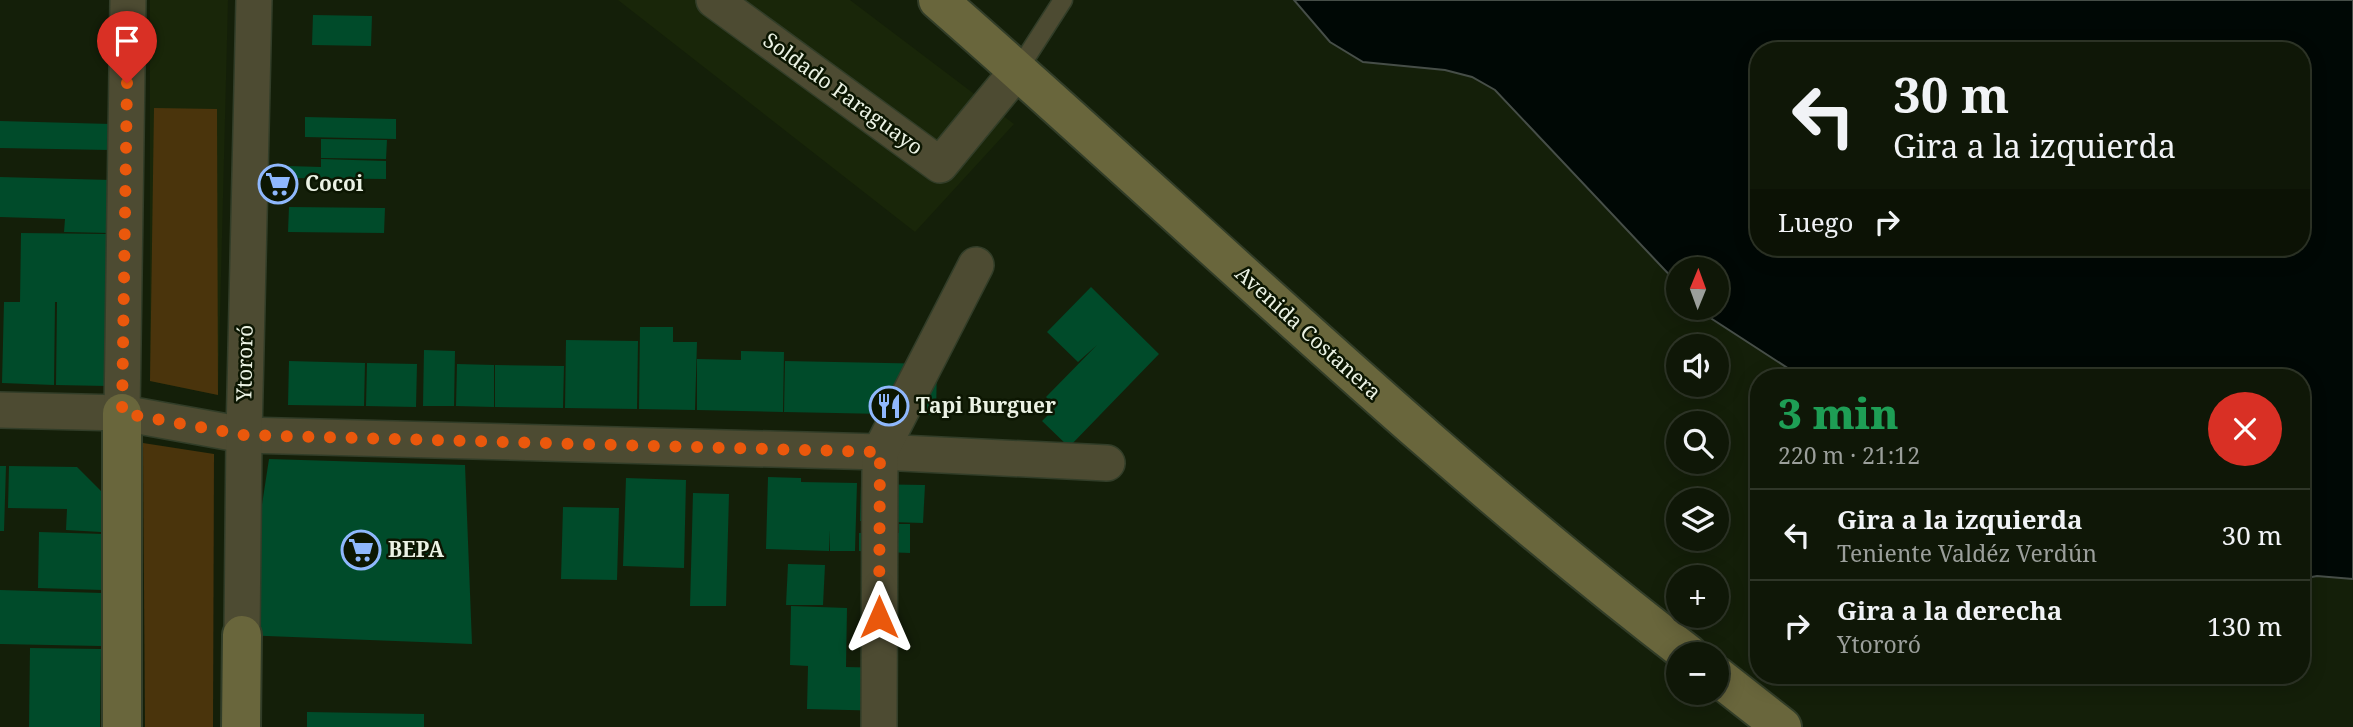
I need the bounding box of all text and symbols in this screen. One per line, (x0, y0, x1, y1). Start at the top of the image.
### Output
pin (97, 11, 157, 83)
icon: arrive (108, 22, 146, 60)
street label: Soldado Paraguayo (758, 26, 929, 161)
text: 30 m (1893, 61, 2009, 127)
icon: left (1778, 70, 1869, 161)
text: Gira a la izquierda (1893, 124, 2176, 167)
supermarket icon: Cocoi (257, 163, 299, 205)
place label: Cocoi (305, 169, 364, 197)
icon: right (1868, 203, 1906, 241)
text: Luego (1778, 204, 1854, 240)
north arrow (1666, 257, 1729, 320)
map controls (1666, 257, 1729, 705)
street label: Avenida Costanera (1230, 259, 1388, 405)
street label: Ytororó (229, 324, 259, 403)
button: sound (1666, 334, 1729, 397)
text: 3 min (1778, 384, 1899, 441)
restaurant icon: Tapi Burguer (868, 385, 910, 427)
place label: Tapi Burguer (916, 391, 1056, 419)
button: close (2208, 392, 2282, 466)
button: search (1666, 411, 1729, 474)
text: 220 m · 21:12 (1778, 439, 1920, 471)
button: layers (1666, 488, 1729, 551)
text: Gira a la izquierda (1837, 501, 2083, 537)
icon: left (1778, 516, 1816, 554)
text: 30 m (2222, 517, 2282, 553)
supermarket icon: BEPA (340, 529, 382, 571)
place label: BEPA (388, 535, 444, 563)
text: Teniente Valdéz Verdún (1837, 537, 2097, 569)
button: + (1666, 565, 1729, 628)
position arrow (842, 580, 916, 654)
text: Gira a la derecha (1837, 592, 2062, 628)
icon: right (1778, 607, 1816, 645)
text: 130 m (2207, 608, 2282, 644)
text: Ytororó (1837, 628, 1921, 660)
button: − (1666, 642, 1729, 705)

